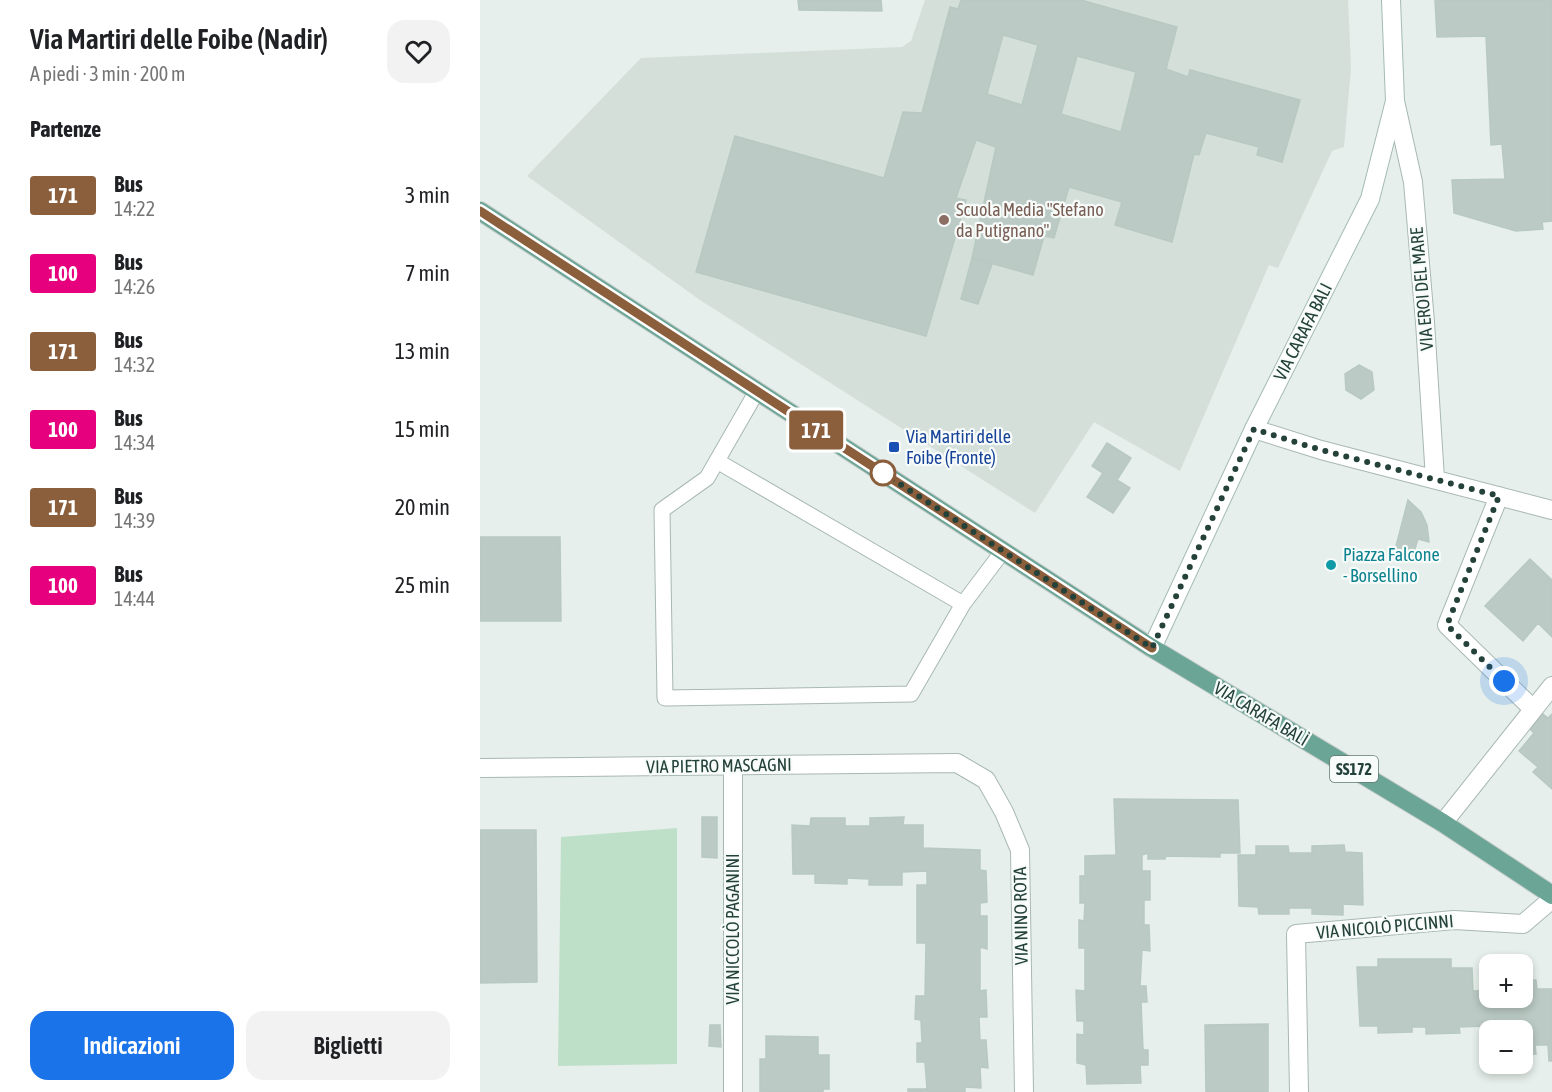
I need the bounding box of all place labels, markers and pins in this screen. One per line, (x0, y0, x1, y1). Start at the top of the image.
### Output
place label: Scuola Media "Stefano da Putignano" (956, 199, 1104, 241)
marker: Scuola Media "Stefano da Putignano" (937, 213, 951, 227)
place label: Via Martiri delle Foibe (Fronte) (906, 426, 1011, 468)
marker: Via Martiri delle Foibe (Fronte) (887, 440, 901, 454)
unlabelled marker (870, 460, 896, 486)
place label: Piazza Falcone - Borsellino (1343, 544, 1440, 586)
marker: Piazza Falcone - Borsellino (1324, 558, 1338, 572)

